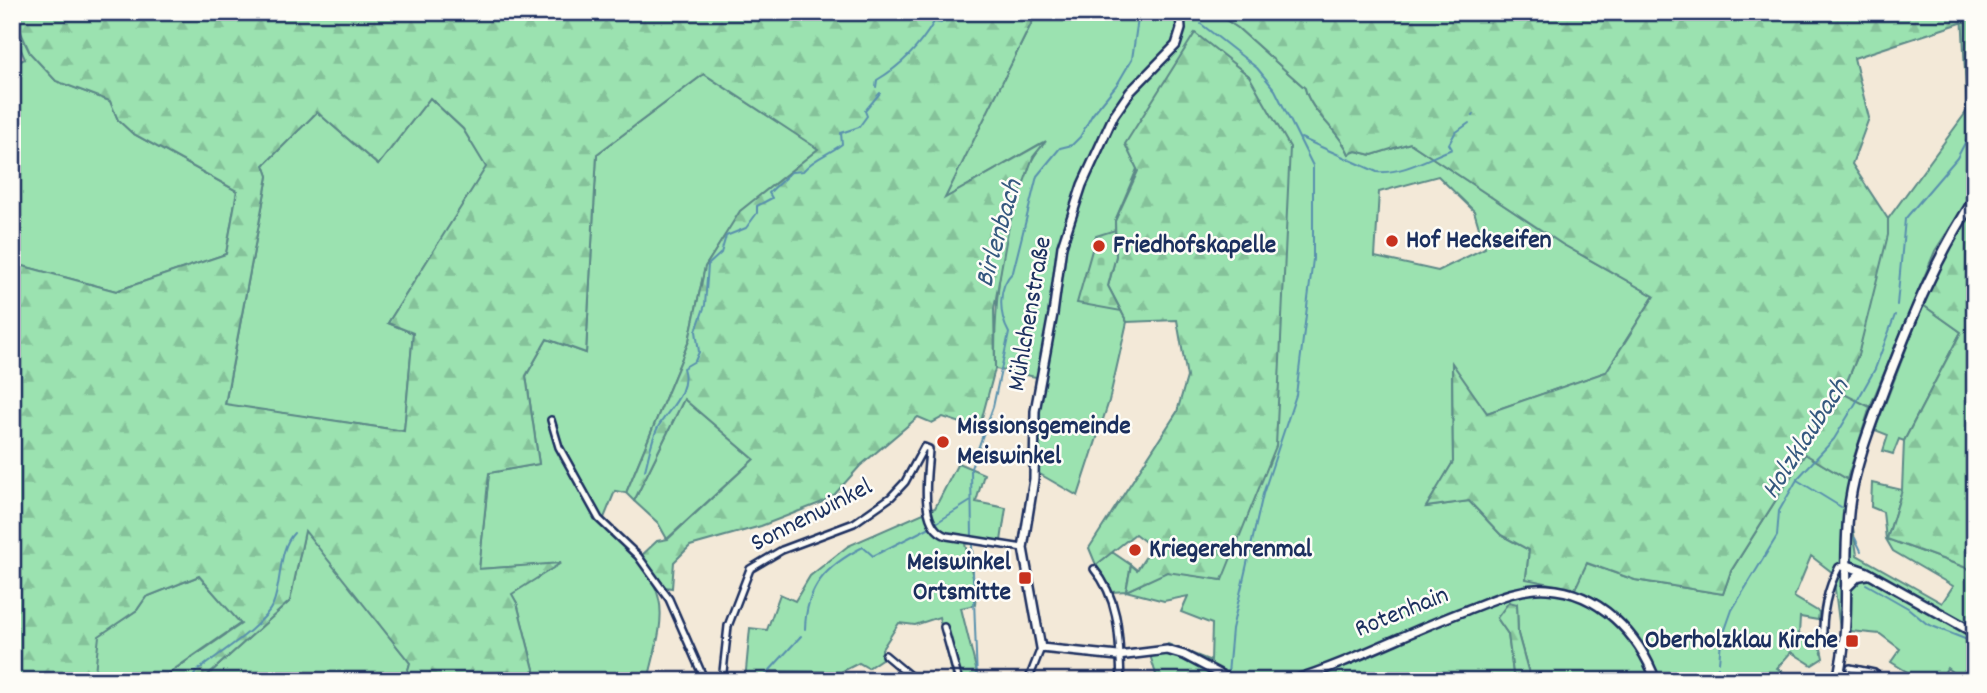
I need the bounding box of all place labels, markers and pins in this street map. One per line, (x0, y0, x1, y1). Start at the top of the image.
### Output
place label: Hof Heckseifen (1406, 223, 1552, 260)
place label: Friedhofskapelle (1113, 228, 1276, 265)
marker: Hof Heckseifen (1384, 233, 1400, 249)
marker: Friedhofskapelle (1091, 238, 1107, 254)
place label: Missionsgemeinde Meiswinkel (957, 409, 1131, 476)
marker: Missionsgemeinde Meiswinkel (935, 434, 951, 450)
place label: Kriegerehrenmal (1149, 532, 1313, 569)
marker: Kriegerehrenmal (1127, 542, 1143, 558)
place label: Meiswinkel Ortsmitte (907, 545, 1012, 612)
marker: Meiswinkel Ortsmitte (1017, 570, 1033, 586)
place label: Oberholzklau Kirche (1645, 623, 1838, 660)
marker: Oberholzklau Kirche (1844, 633, 1860, 649)

